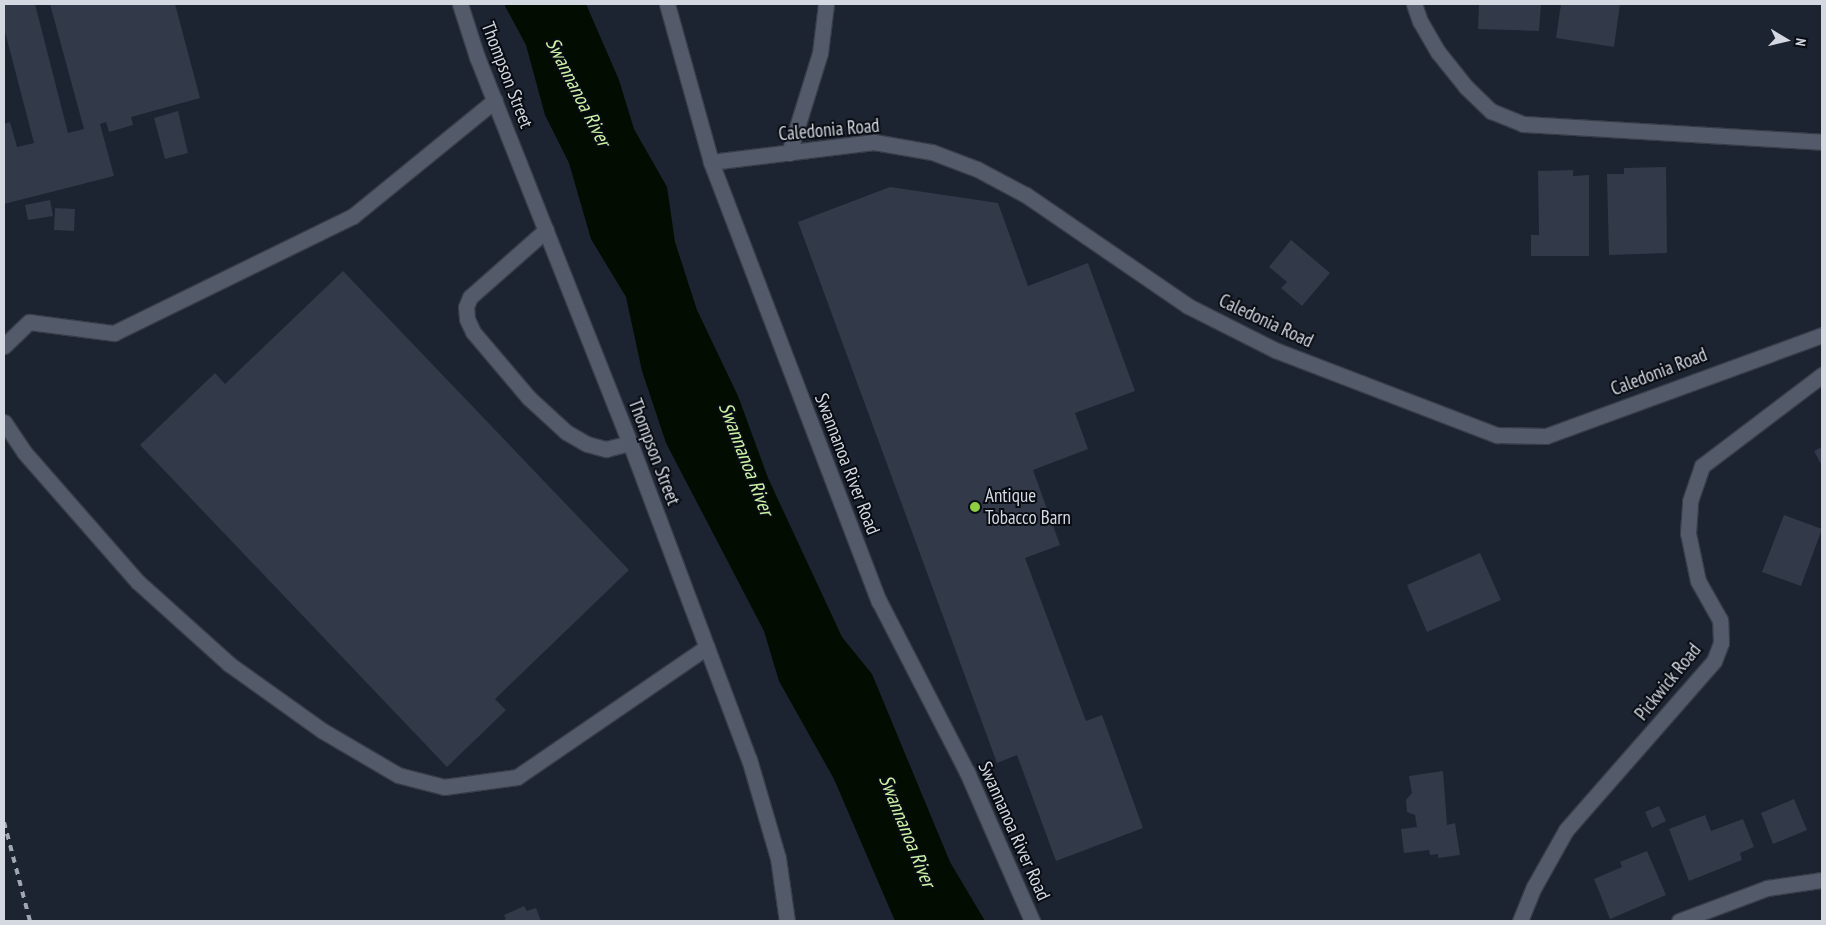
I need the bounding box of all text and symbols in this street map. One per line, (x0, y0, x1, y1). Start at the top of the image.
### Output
north arrow (1761, 15, 1811, 65)
street label: Thompson Street (476, 19, 538, 131)
water label: Swannanoa River (540, 34, 616, 150)
text: N (1791, 37, 1810, 47)
street label: Caledonia Road (778, 114, 880, 146)
street label: Caledonia Road (1215, 289, 1317, 353)
street label: Caledonia Road (1608, 343, 1710, 401)
street label: Swannanoa River Road (810, 390, 884, 538)
street label: Thompson Street (623, 396, 685, 508)
water label: Swannanoa River (713, 399, 779, 519)
place label: Antique Tobacco Barn (985, 485, 1071, 529)
marker: Antique Tobacco Barn (969, 501, 981, 513)
street label: Pickwick Road (1630, 639, 1706, 725)
street label: Swannanoa River Road (973, 758, 1055, 904)
water label: Swannanoa River (874, 771, 940, 891)

